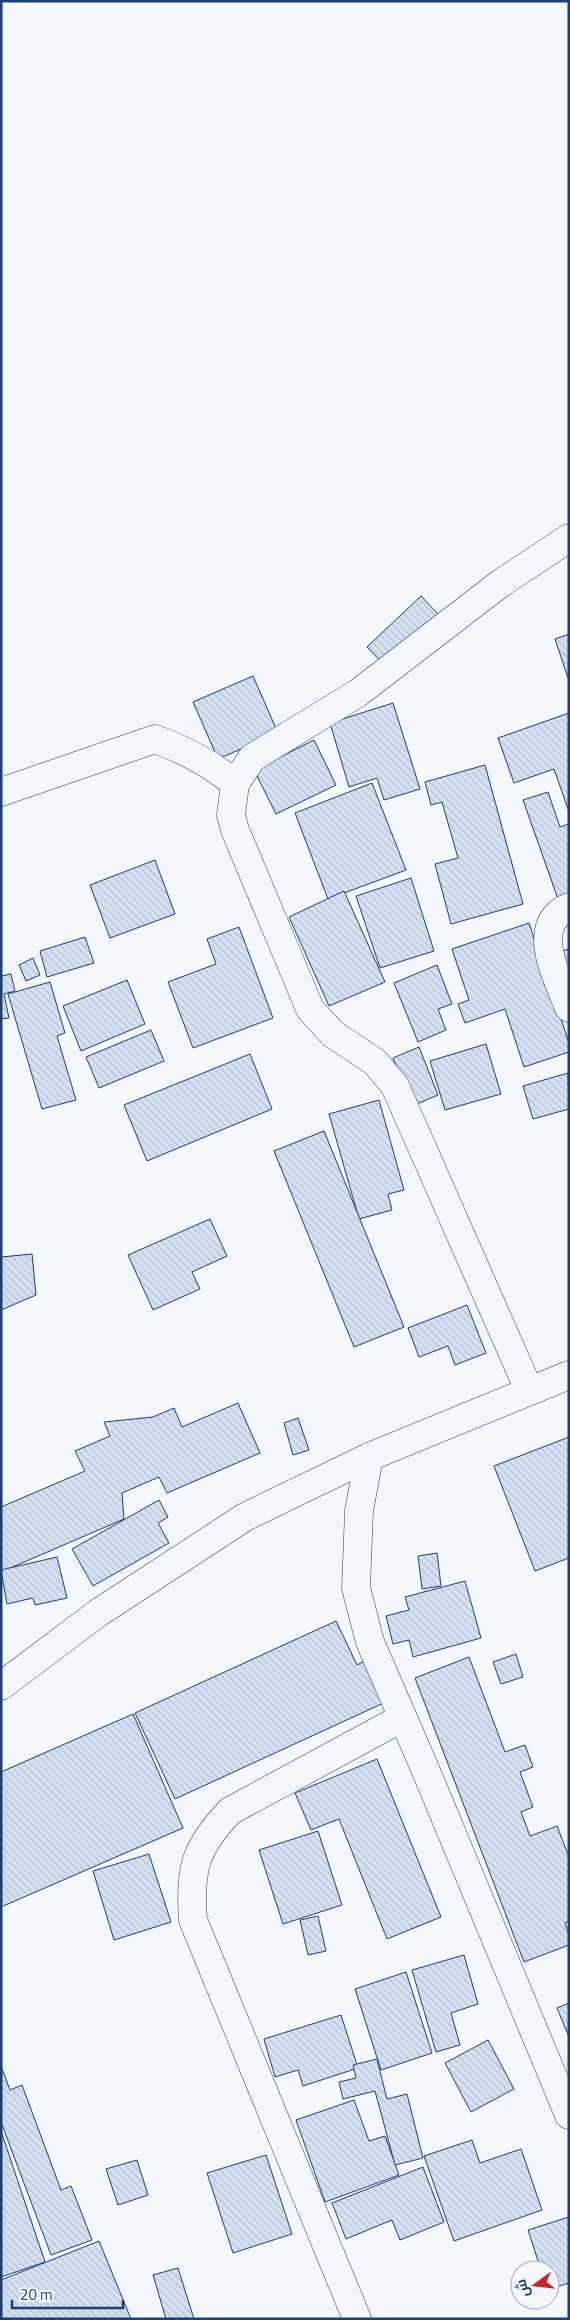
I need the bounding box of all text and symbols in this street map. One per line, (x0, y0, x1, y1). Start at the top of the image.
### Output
north arrow (510, 2260, 560, 2310)
text: ش (509, 2277, 534, 2300)
scale bar (12, 2278, 124, 2310)
text: 20 m (20, 2283, 53, 2306)

